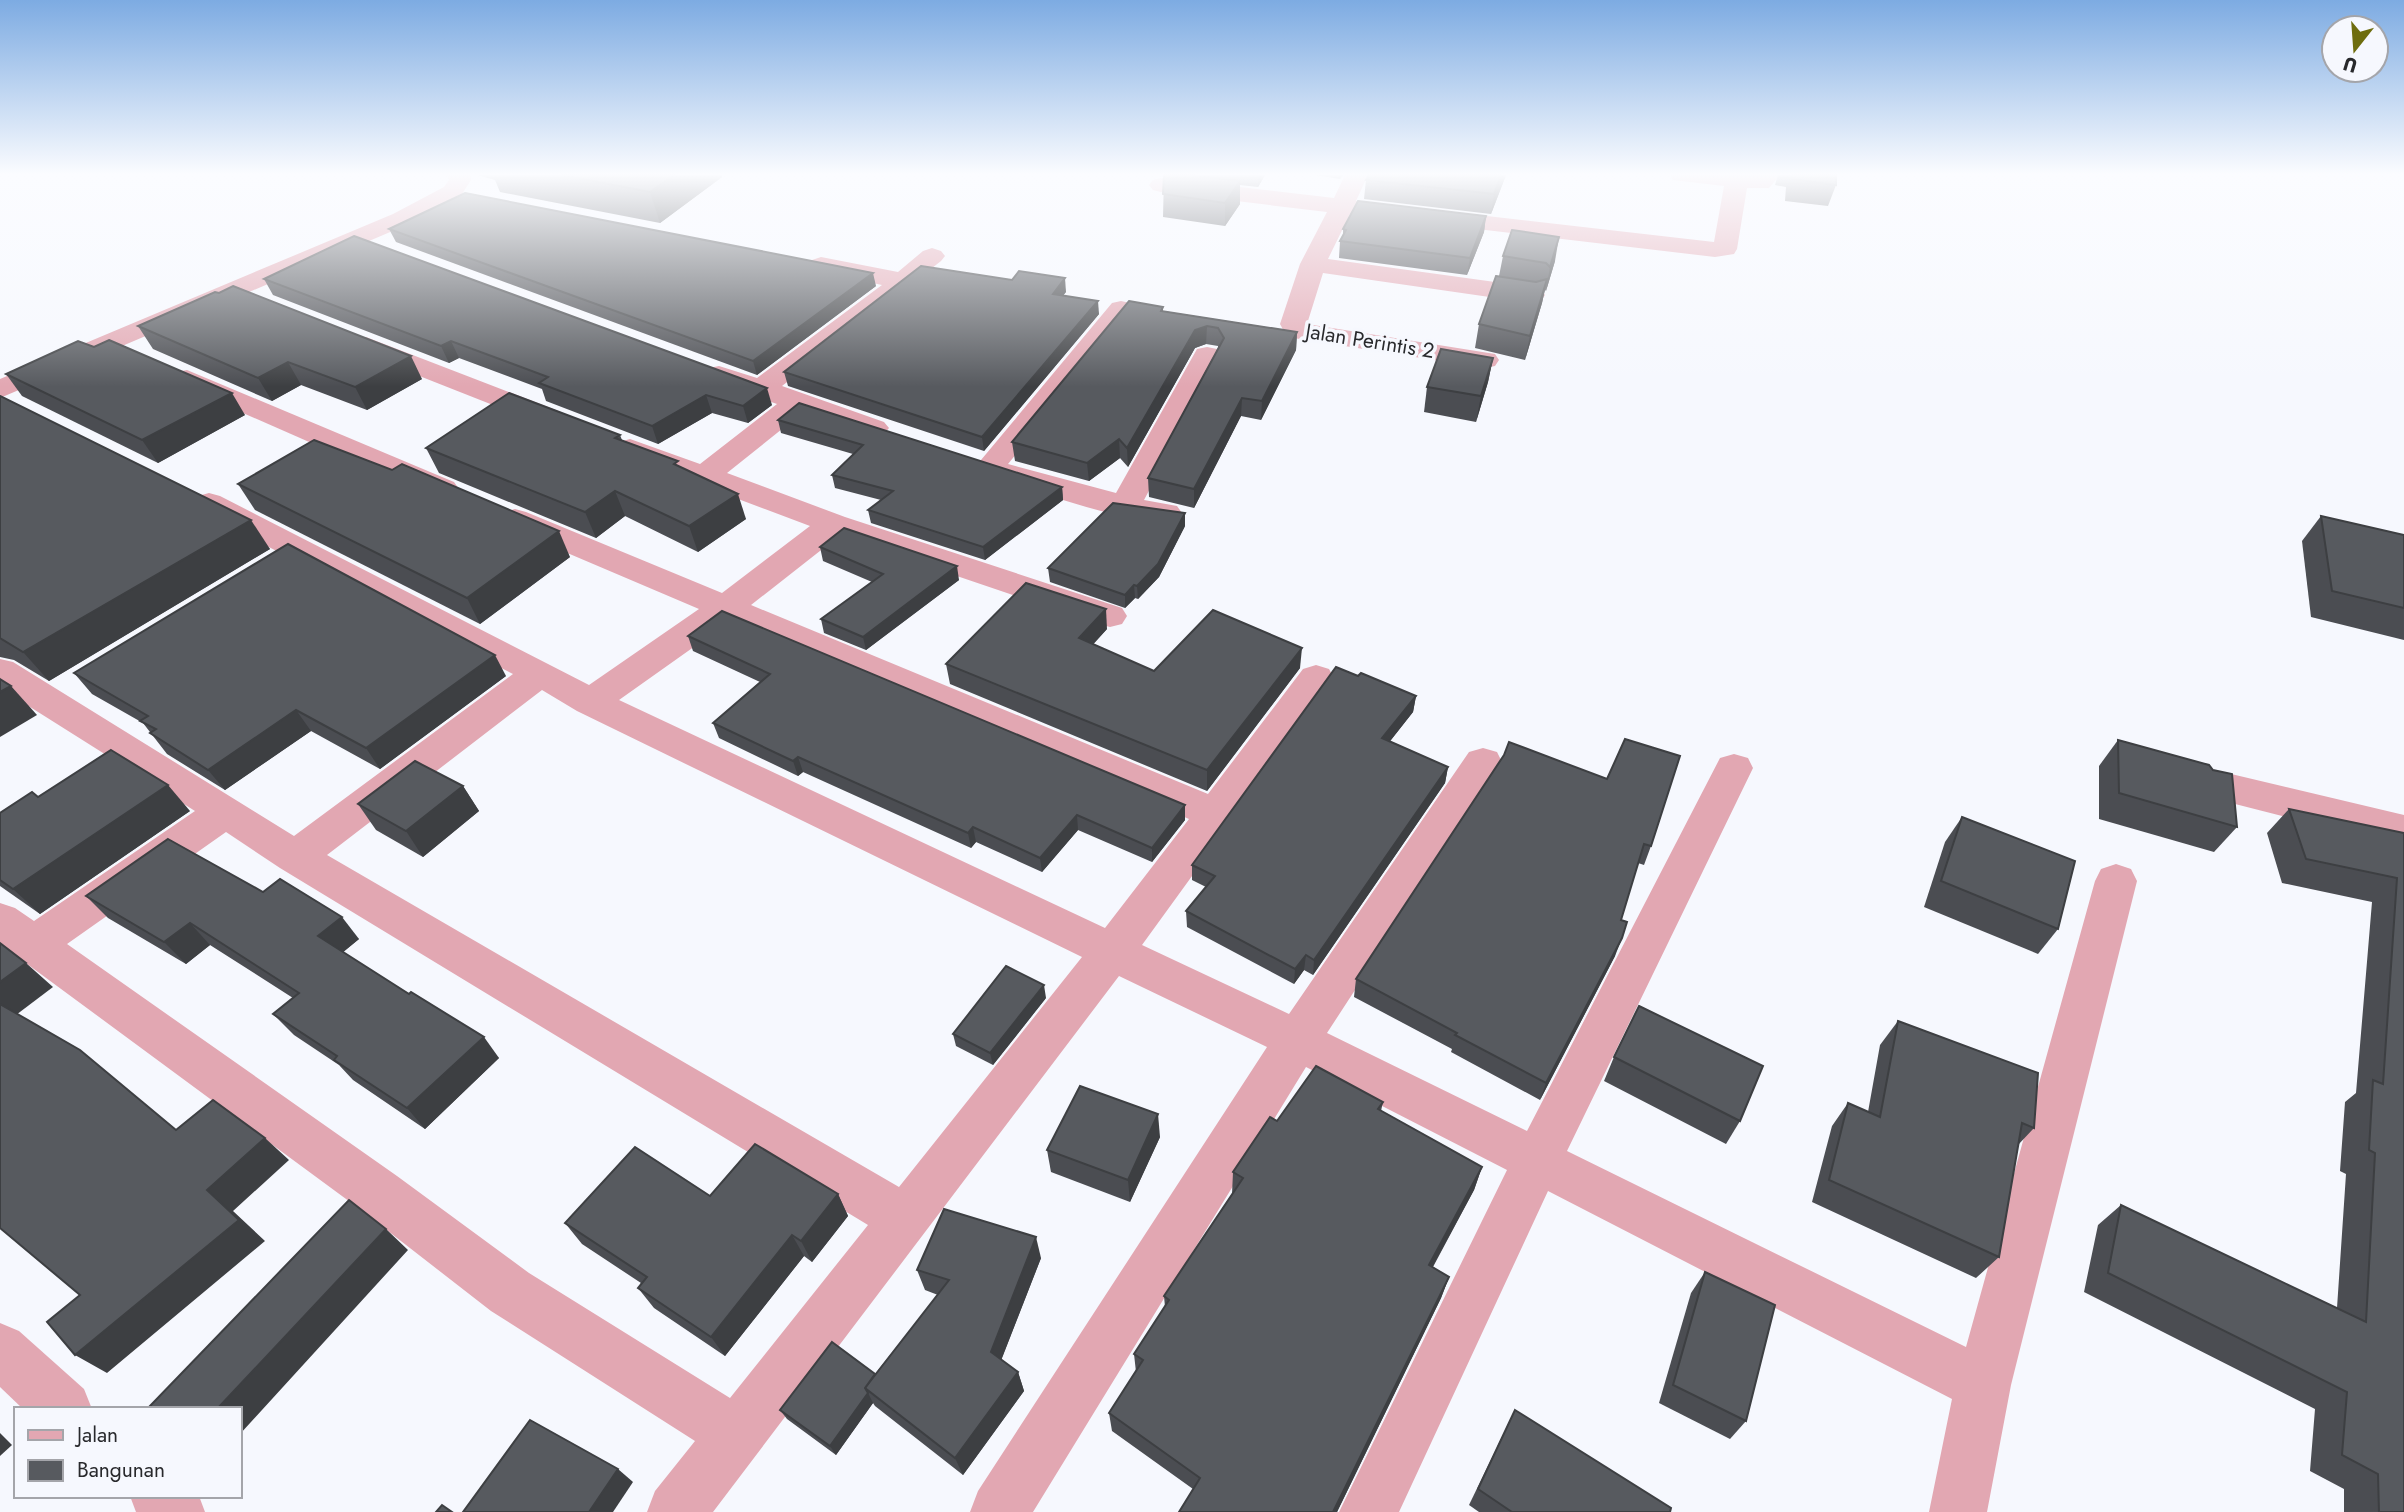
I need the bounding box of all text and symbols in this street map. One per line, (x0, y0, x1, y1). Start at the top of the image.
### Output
north arrow (2320, 14, 2390, 84)
text: U (2340, 50, 2360, 80)
street label: Jalan Perintis 2 (1300, 316, 1437, 366)
legend (14, 1407, 242, 1498)
text: Jalan (74, 1420, 118, 1450)
text: Bangunan (77, 1455, 165, 1485)

